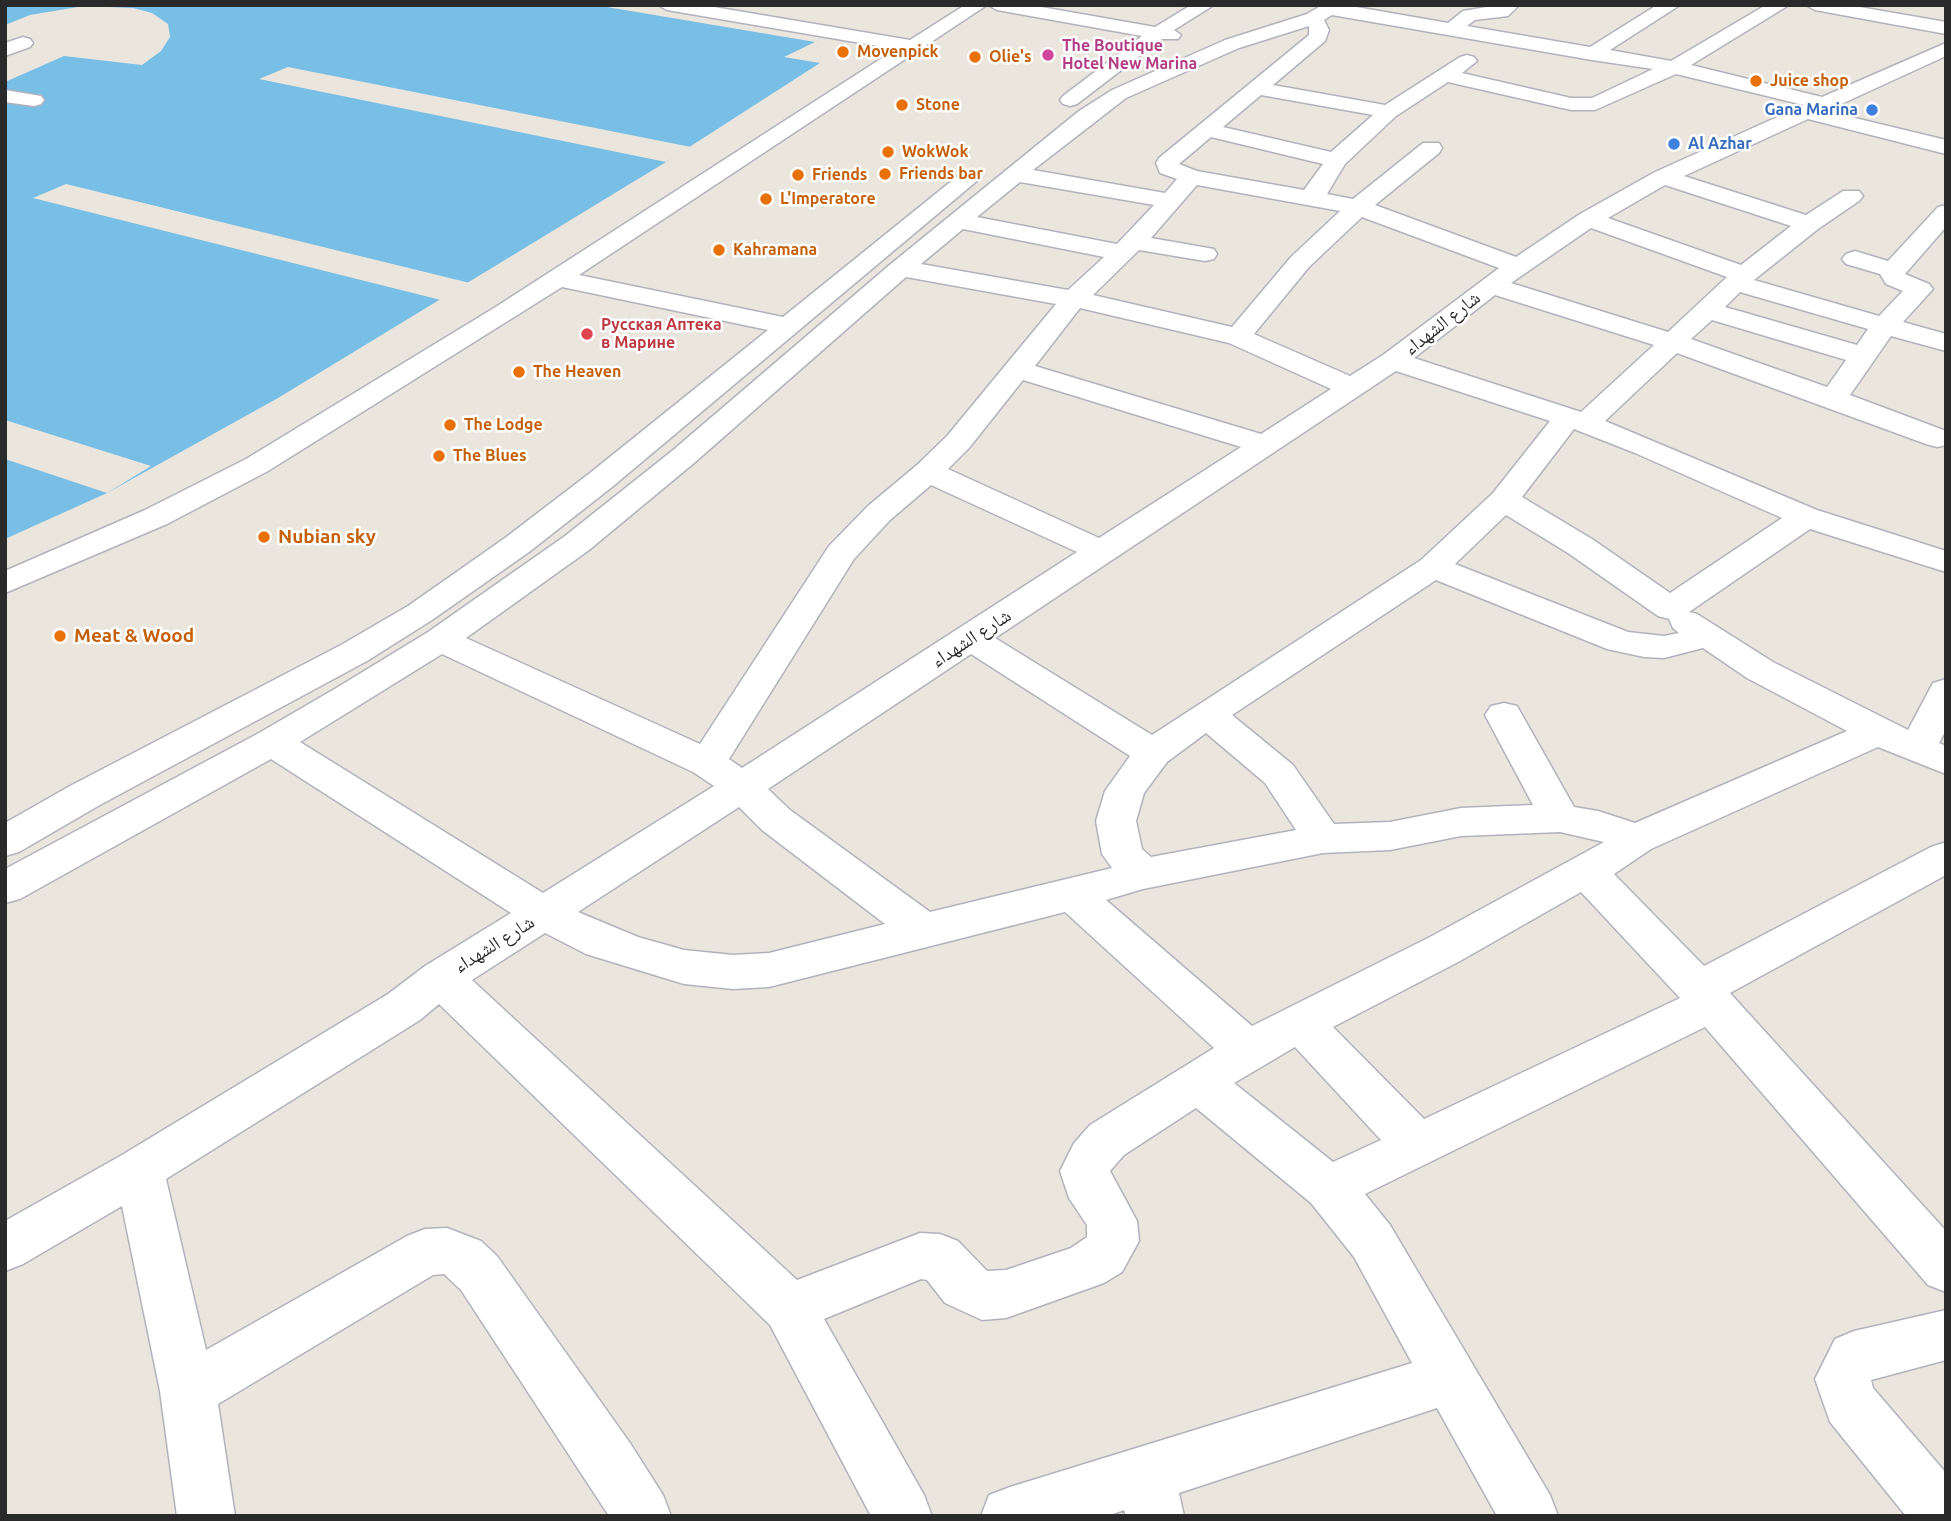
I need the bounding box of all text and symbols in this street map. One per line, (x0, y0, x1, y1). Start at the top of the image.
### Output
place label: The Boutique Hotel New Marina (1062, 36, 1197, 74)
place label: Movenpick (857, 42, 939, 62)
marker: Movenpick (835, 44, 851, 60)
place label: Olie's (989, 47, 1032, 67)
marker: The Boutique Hotel New Marina (1040, 47, 1056, 63)
marker: Olie's (967, 49, 983, 65)
place label: Juice shop (1770, 71, 1849, 91)
marker: Juice shop (1748, 73, 1764, 89)
place label: Stone (916, 95, 960, 115)
marker: Stone (894, 97, 910, 113)
place label: Gana Marina (1764, 100, 1858, 120)
marker: Gana Marina (1864, 102, 1880, 118)
place label: Al Azhar (1688, 134, 1752, 154)
marker: Al Azhar (1666, 136, 1682, 152)
place label: WokWok (902, 142, 968, 162)
marker: WokWok (880, 144, 896, 160)
place label: Friends bar (899, 164, 983, 184)
place label: Friends (812, 165, 867, 185)
marker: Friends bar (877, 166, 893, 182)
marker: Friends (790, 167, 806, 183)
place label: L'Imperatore (780, 189, 876, 209)
marker: L'Imperatore (758, 191, 774, 207)
place label: Kahramana (733, 240, 817, 260)
marker: Kahramana (711, 242, 727, 258)
street label: شارع الشهداء (1399, 286, 1485, 360)
place label: Русская Аптека в Марине (601, 315, 722, 353)
marker: Русская Аптека в Марине (579, 326, 595, 342)
place label: The Heaven (533, 362, 621, 382)
marker: The Heaven (511, 364, 527, 380)
place label: The Lodge (464, 415, 543, 435)
marker: The Lodge (442, 417, 458, 433)
place label: The Blues (453, 446, 527, 466)
marker: The Blues (431, 448, 447, 464)
place label: Nubian sky (278, 526, 376, 548)
marker: Nubian sky (256, 529, 272, 545)
street label: شارع الشهداء (927, 604, 1015, 672)
place label: Meat & Wood (74, 625, 194, 647)
marker: Meat & Wood (52, 628, 68, 644)
street label: شارع الشهداء (450, 910, 538, 978)

